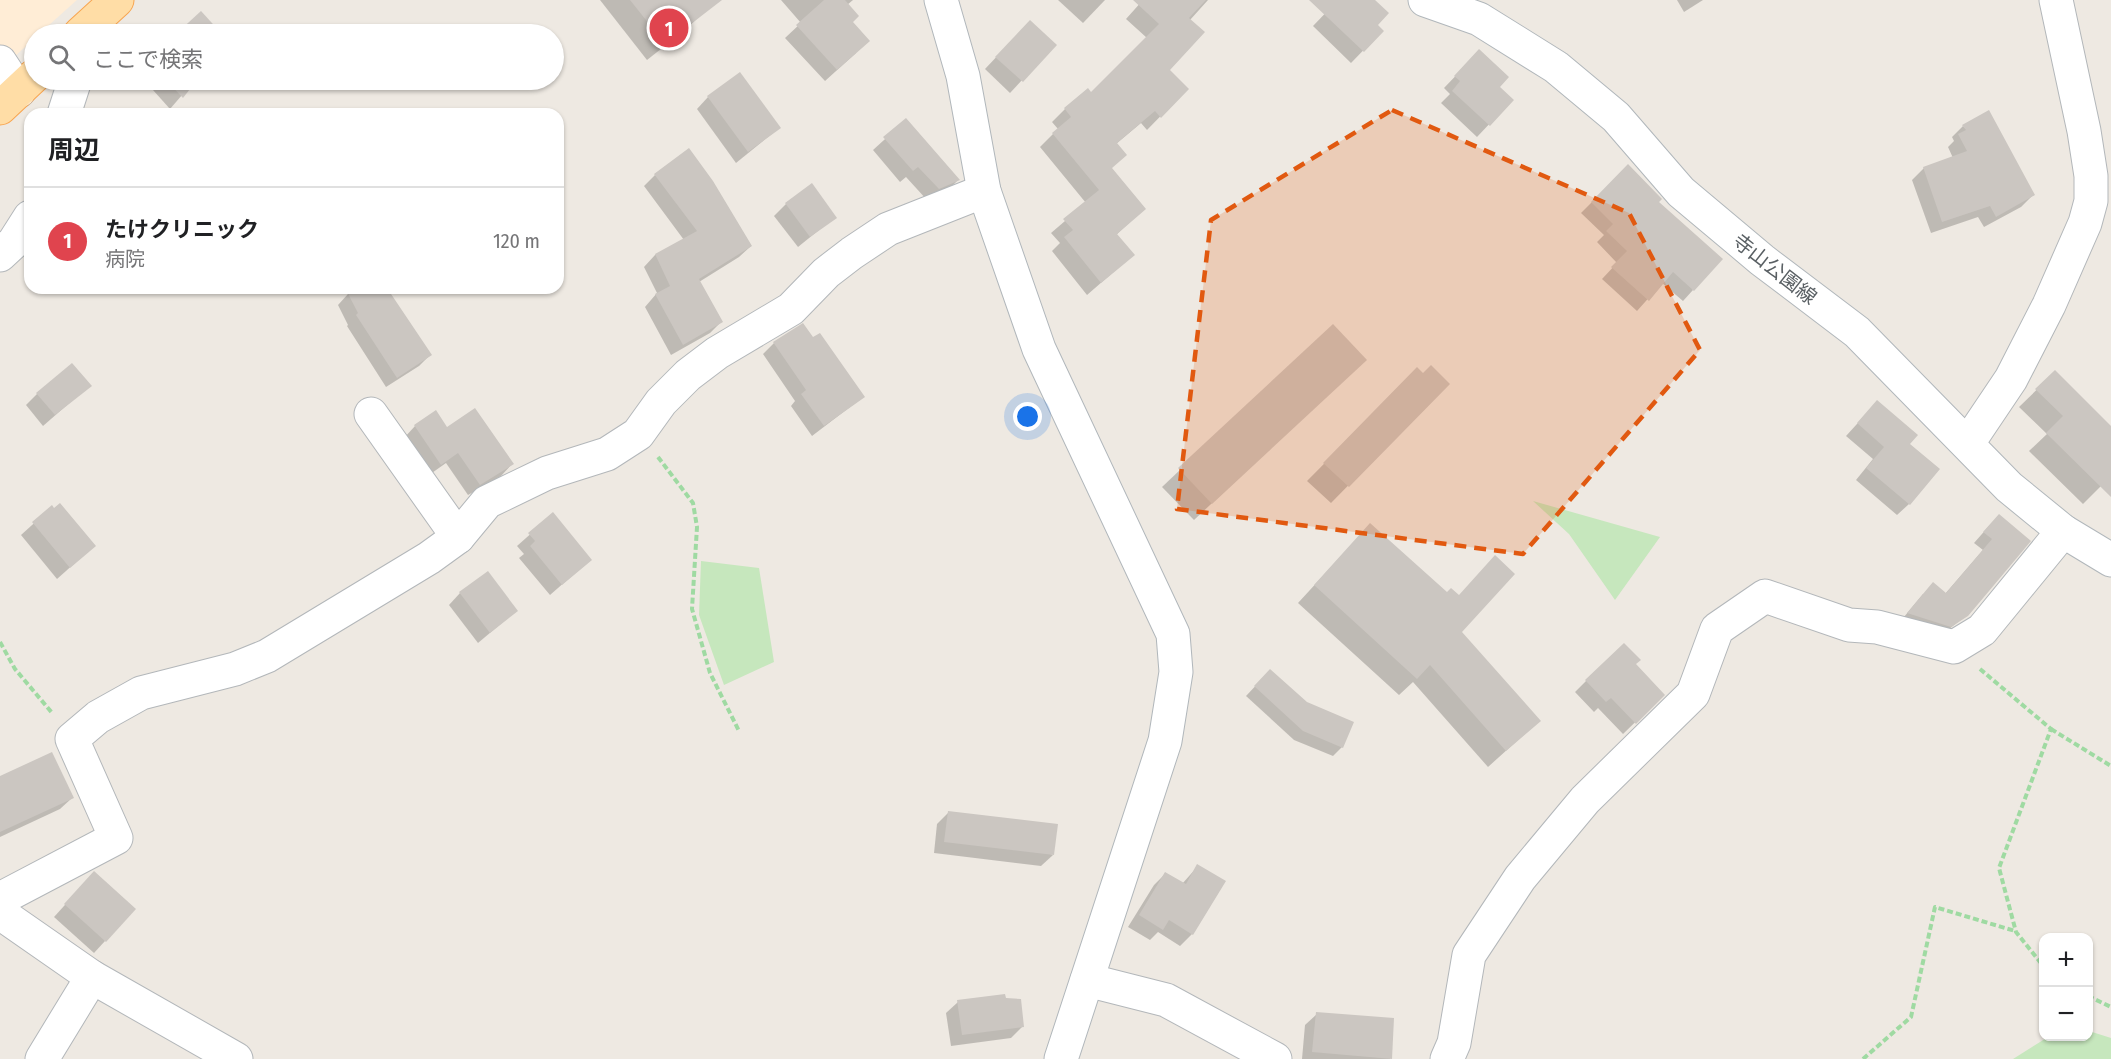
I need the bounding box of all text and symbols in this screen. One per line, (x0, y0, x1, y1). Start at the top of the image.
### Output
pin: 1 (650, 6, 688, 51)
search box (24, 24, 564, 90)
icon: search (45, 41, 78, 74)
text: ここで検索 (93, 46, 203, 73)
text: 周辺 (48, 135, 100, 166)
text: たけクリニック (105, 216, 259, 243)
text: 1 (63, 229, 72, 253)
text: 120 m (493, 229, 540, 253)
street label: 寺山公園線 (1728, 229, 1822, 309)
text: 病院 (105, 247, 145, 271)
your location (1013, 402, 1042, 431)
map controls (2039, 933, 2093, 1041)
button: + (2039, 933, 2093, 987)
button: − (2039, 987, 2093, 1041)

